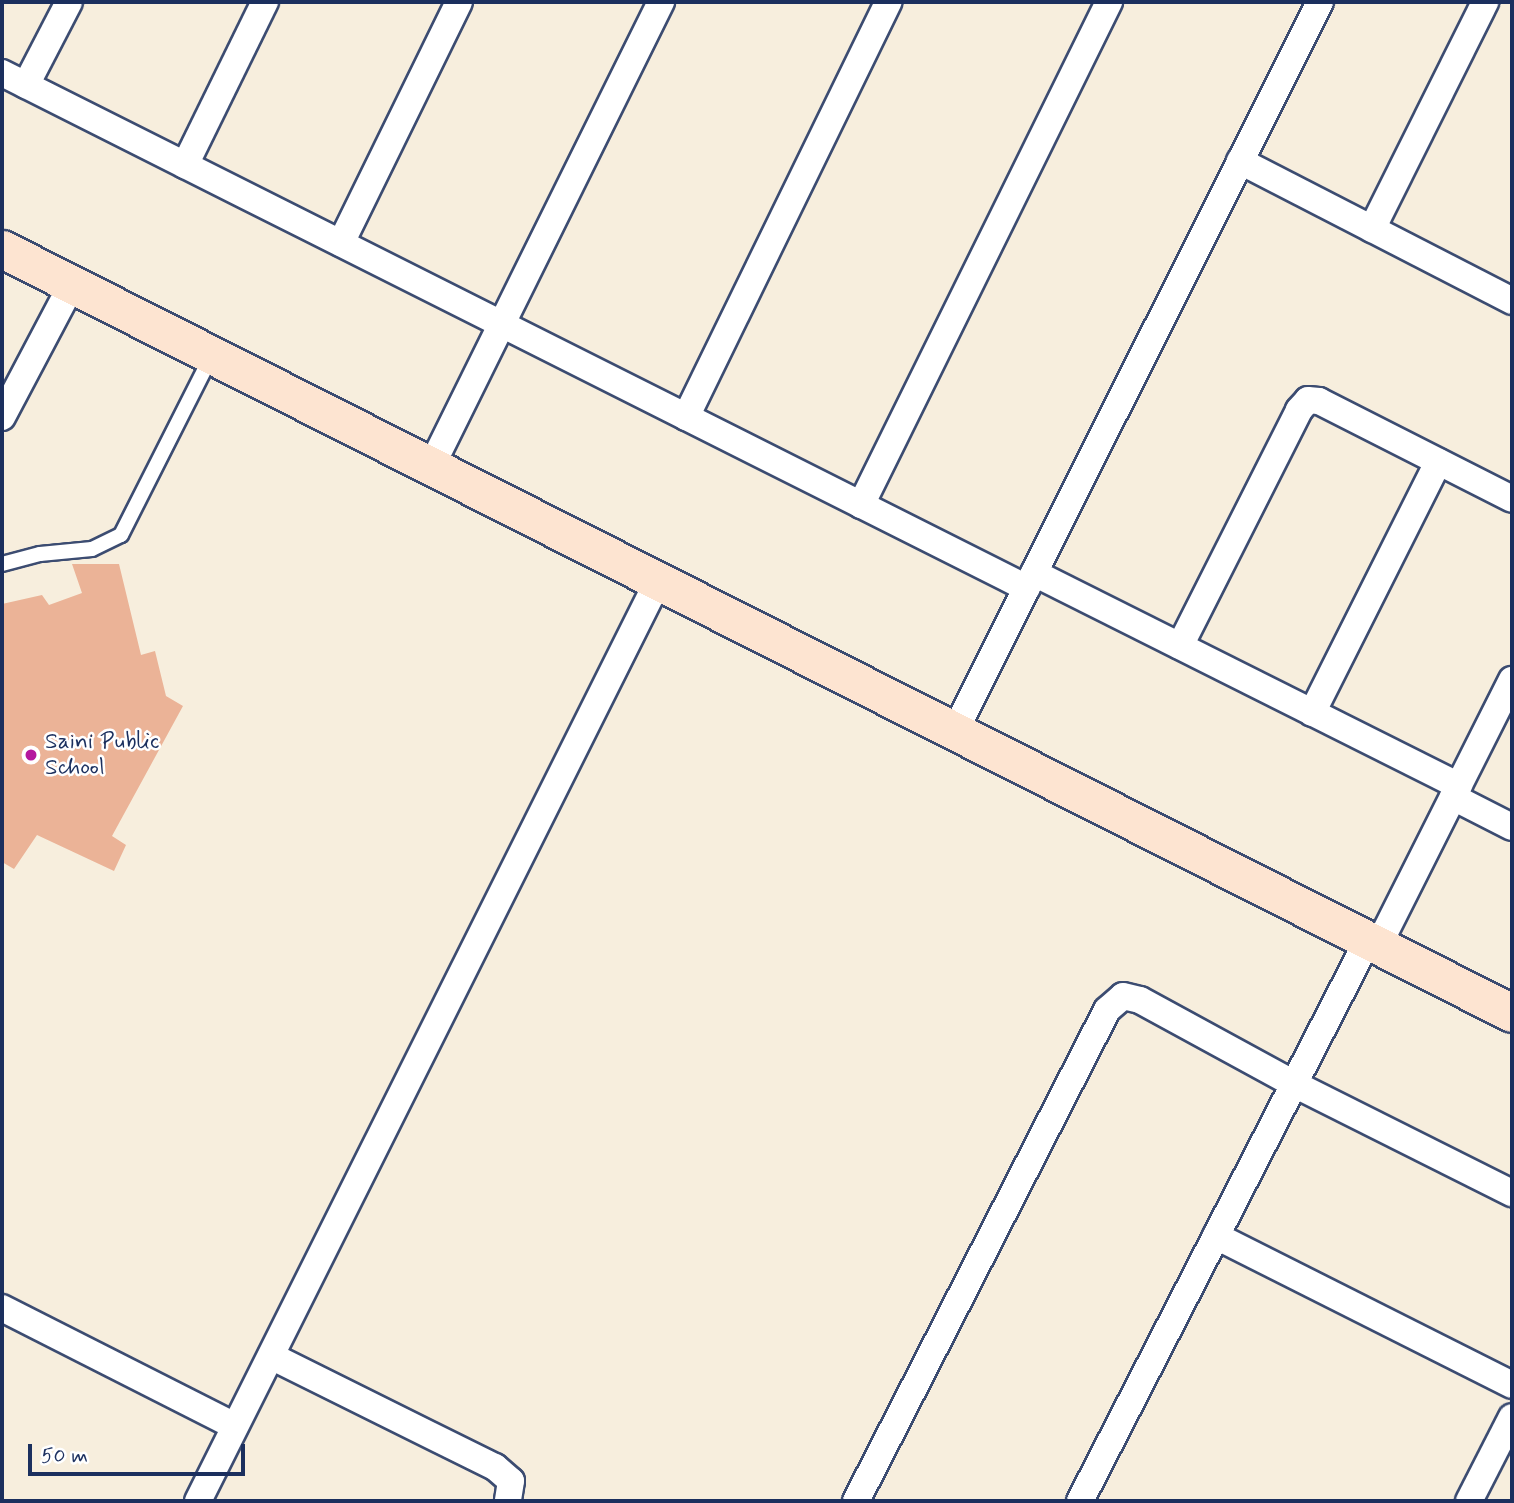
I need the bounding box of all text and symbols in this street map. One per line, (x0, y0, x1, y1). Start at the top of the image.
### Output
place label: Saini Public School (45, 728, 160, 782)
marker: Saini Public School (23, 747, 39, 763)
scale bar (32, 1430, 248, 1474)
text: 50 m (41, 1442, 88, 1470)

